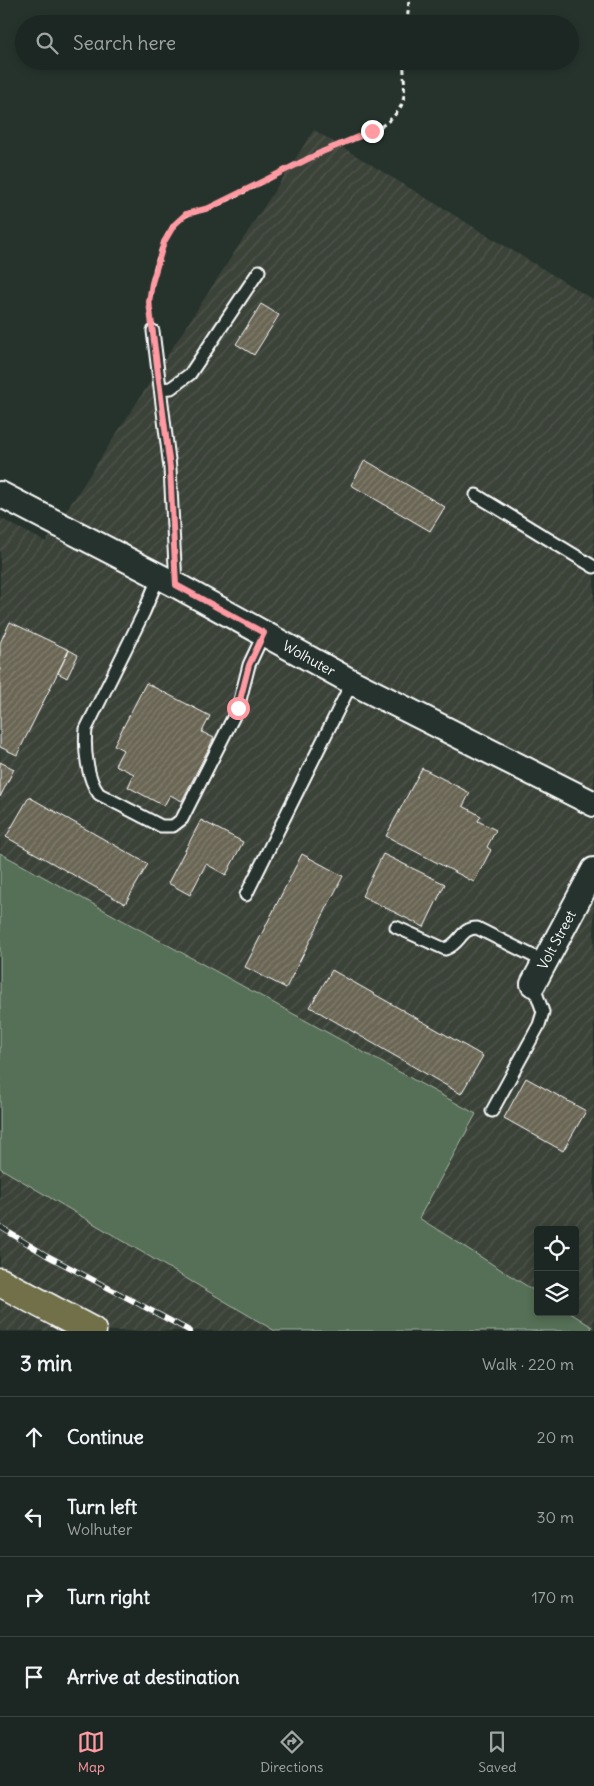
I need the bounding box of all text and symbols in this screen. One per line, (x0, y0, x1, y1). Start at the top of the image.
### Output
search box (15, 15, 579, 70)
icon: search (33, 29, 61, 57)
text: Search here (73, 31, 176, 55)
route end (361, 120, 384, 143)
street label: Wolhuter (280, 637, 339, 680)
route start (227, 697, 250, 720)
street label: Volt Street (533, 907, 580, 973)
map controls (534, 1226, 579, 1316)
button: locate (534, 1226, 579, 1271)
button: layers (534, 1271, 579, 1316)
text: 3 min (20, 1350, 72, 1377)
text: Walk · 220 m (482, 1354, 574, 1374)
icon: ahead (20, 1423, 48, 1451)
text: Continue (67, 1425, 144, 1449)
text: 20 m (537, 1427, 574, 1447)
text: Turn left (67, 1495, 137, 1519)
icon: left (20, 1503, 48, 1531)
text: 30 m (537, 1507, 574, 1527)
text: Wolhuter (67, 1519, 132, 1539)
icon: right (20, 1583, 48, 1611)
text: Turn right (67, 1585, 150, 1609)
text: 170 m (531, 1587, 574, 1607)
icon: arrive (20, 1663, 48, 1691)
text: Arrive at destination (67, 1665, 240, 1689)
tab: Map (77, 1728, 105, 1776)
tab: Directions (260, 1728, 323, 1776)
tab: Saved (478, 1728, 517, 1776)

